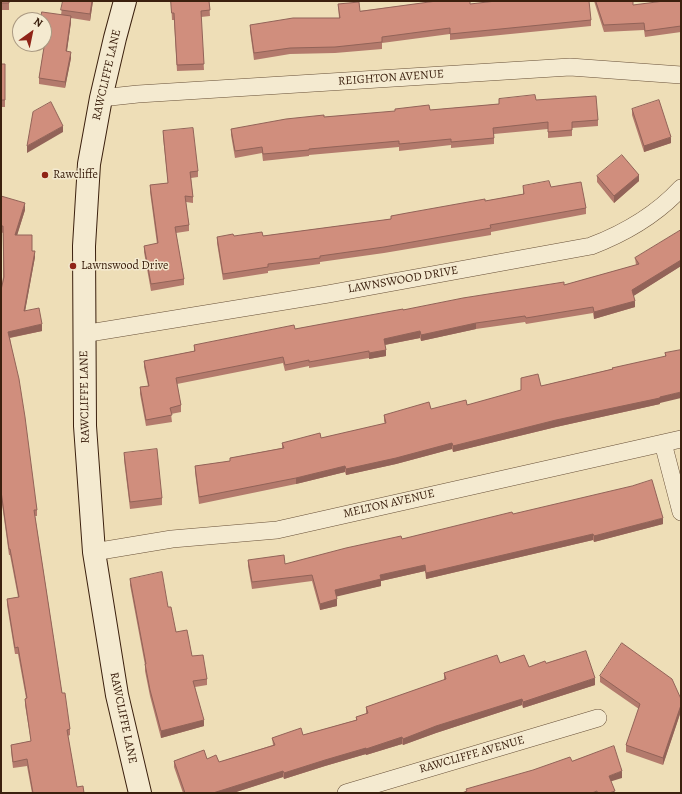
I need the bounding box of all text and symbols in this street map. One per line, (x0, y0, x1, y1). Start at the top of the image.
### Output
north arrow (12, 12, 52, 52)
text: N (31, 14, 46, 31)
street label: RAWCLIFFE LANE (90, 28, 124, 122)
street label: REIGHTON AVENUE (338, 67, 444, 89)
place label: Rawcliffe (53, 168, 98, 182)
marker: Rawcliffe (40, 170, 50, 180)
place label: Lawnswood Drive (81, 259, 168, 273)
marker: Lawnswood Drive (68, 261, 78, 271)
street label: LAWNSWOOD DRIVE (347, 263, 459, 297)
street label: RAWCLIFFE LANE (77, 350, 93, 444)
street label: MELTON AVENUE (342, 486, 436, 522)
street label: RAWCLIFFE LANE (106, 671, 140, 765)
street label: RAWCLIFFE AVENUE (418, 733, 526, 777)

